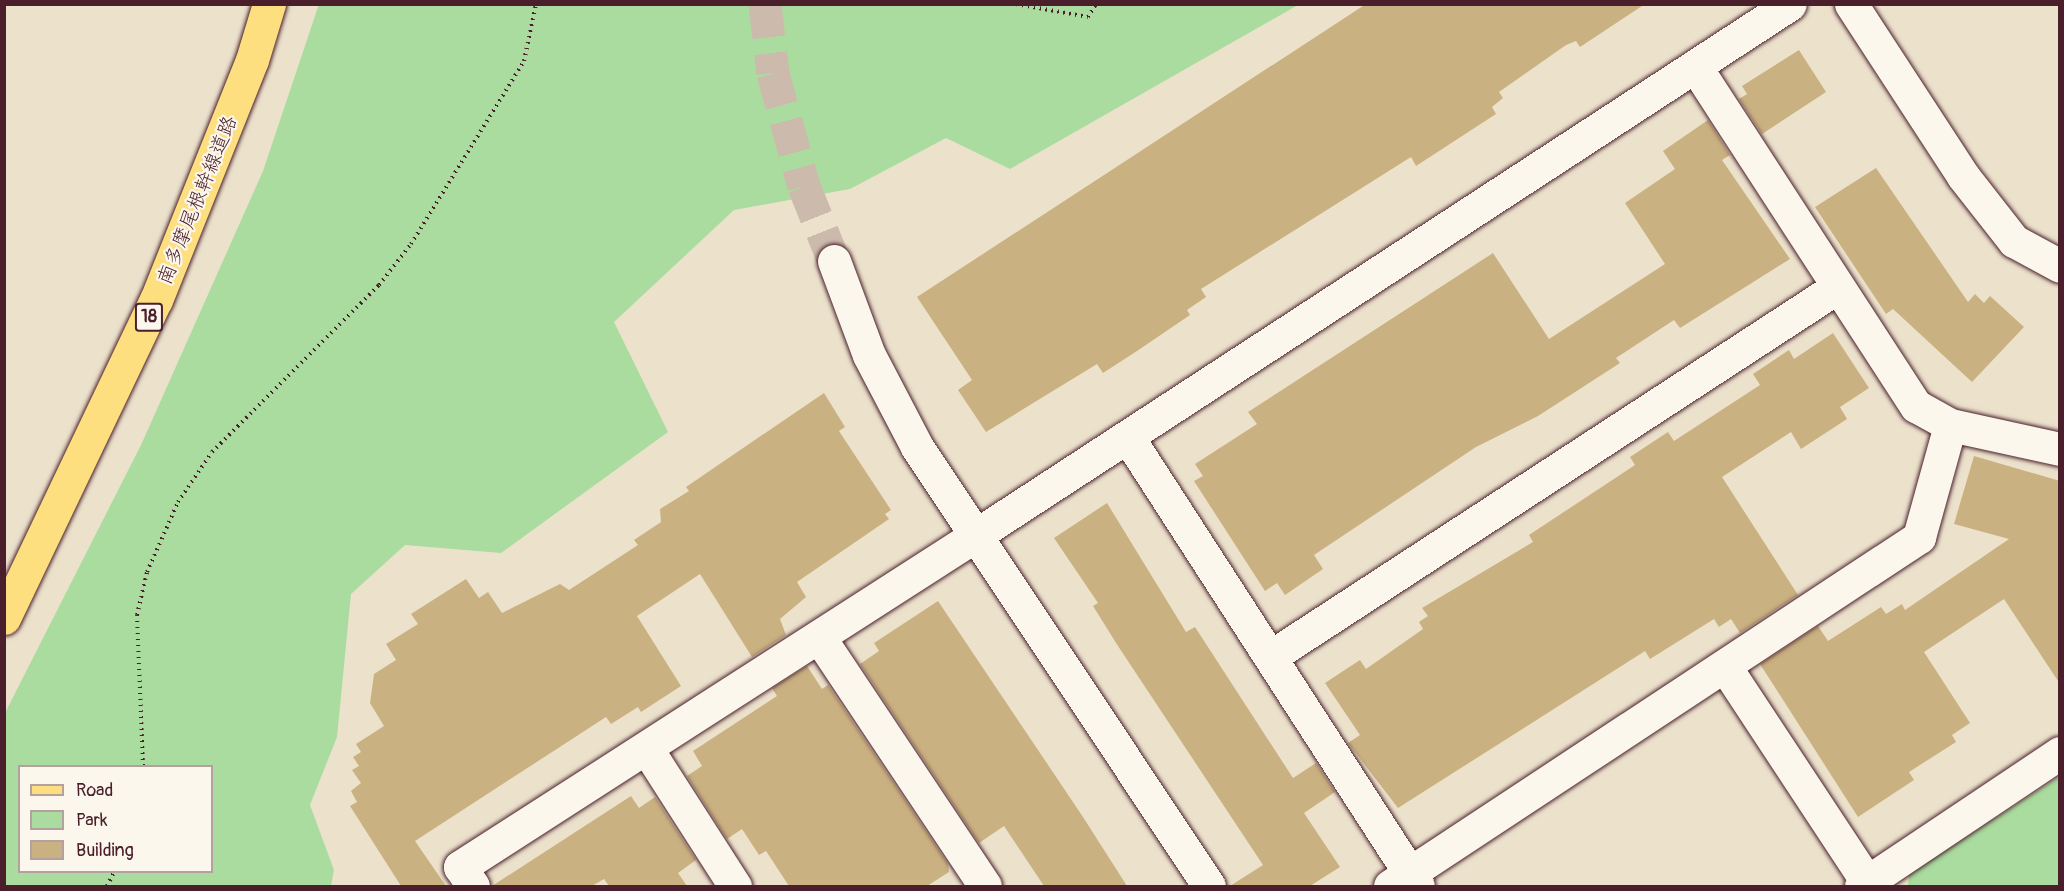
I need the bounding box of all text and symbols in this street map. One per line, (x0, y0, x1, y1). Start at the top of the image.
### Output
street label: 南多摩尾根幹線道路 (152, 112, 242, 288)
road number: 18 (134, 302, 164, 332)
legend (18, 765, 213, 873)
text: Road (76, 779, 113, 802)
text: Park (76, 809, 108, 832)
text: Building (76, 839, 134, 862)

